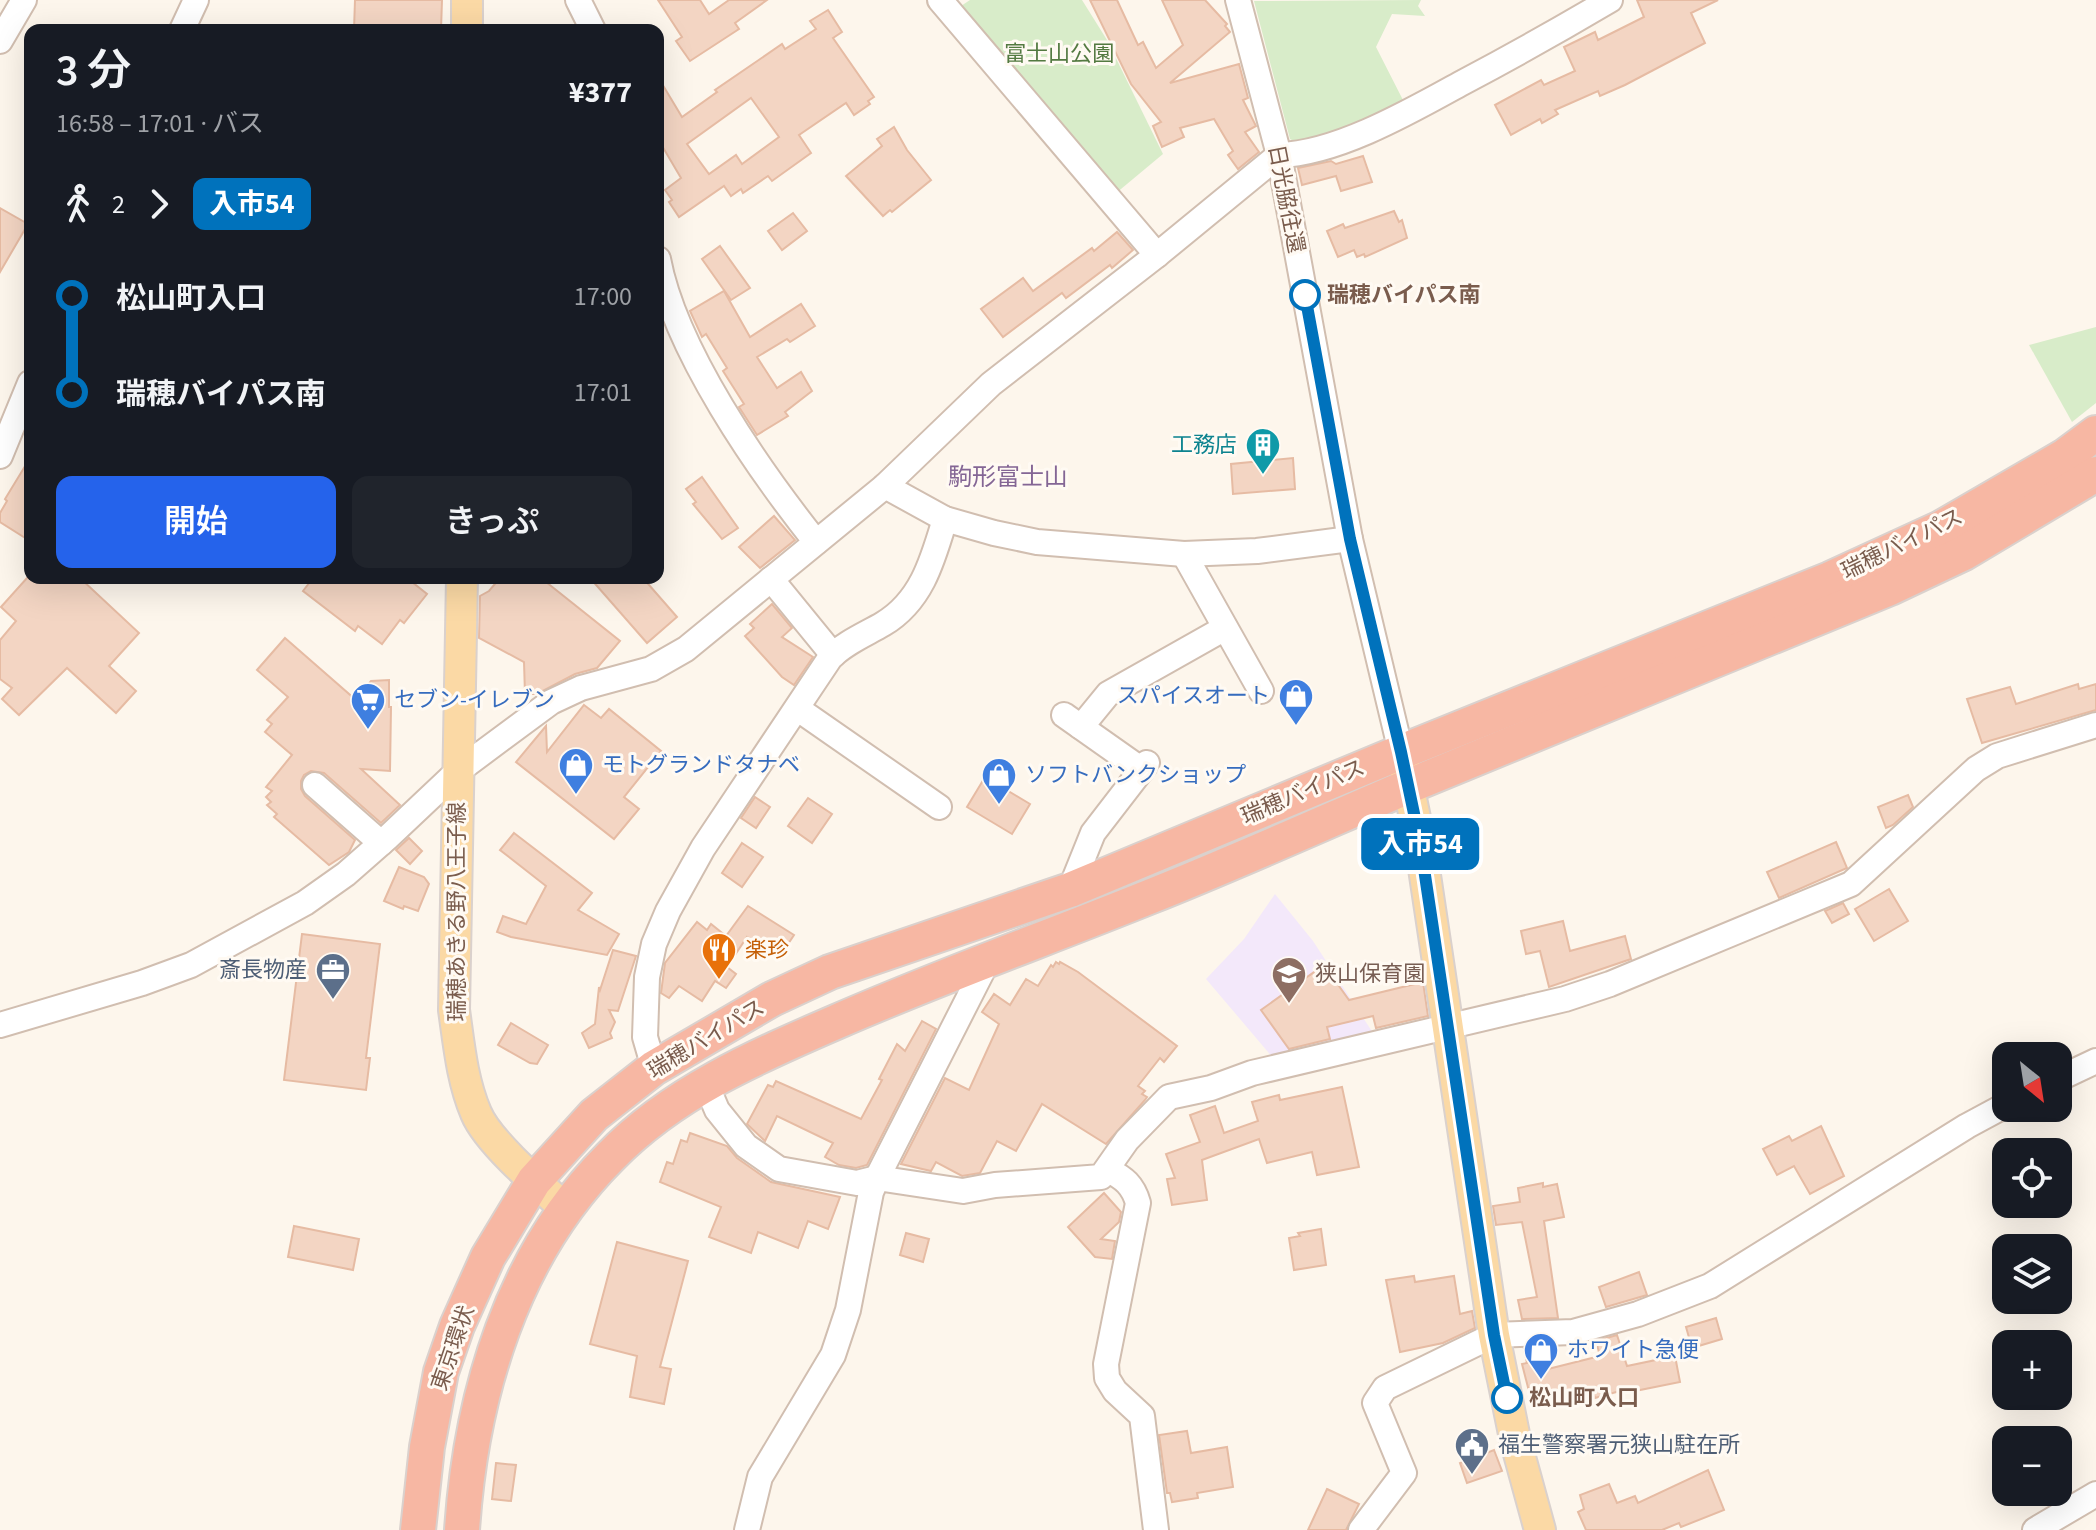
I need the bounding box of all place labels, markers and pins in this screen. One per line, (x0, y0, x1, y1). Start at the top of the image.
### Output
place label: 瑞穂バイパス南 (1327, 279, 1481, 311)
marker: 瑞穂バイパス南 (1290, 280, 1320, 310)
building icon: 工務店 (1244, 426, 1282, 476)
place label: 工務店 (1171, 429, 1237, 461)
shop icon: スパイスオート (1277, 677, 1315, 727)
place label: スパイスオート (1117, 680, 1270, 712)
supermarket icon: セブン-イレブン (349, 681, 387, 731)
place label: セブン-イレブン (394, 684, 555, 716)
shop icon: モトグランドタナベ (557, 746, 595, 796)
place label: モトグランドタナベ (602, 749, 800, 781)
shop icon: ソフトバンクショップ (980, 756, 1018, 806)
place label: ソフトバンクショップ (1025, 759, 1246, 791)
restaurant icon: 楽珍 (700, 931, 738, 981)
place label: 楽珍 (745, 934, 789, 966)
office icon: 斎長物産 (314, 951, 352, 1001)
place label: 斎長物産 (219, 954, 307, 986)
school or university icon: 狭山保育園 (1270, 955, 1308, 1005)
place label: 狭山保育園 (1315, 958, 1425, 990)
shop icon: ホワイト急便 (1522, 1331, 1560, 1381)
place label: ホワイト急便 (1567, 1334, 1699, 1366)
place label: 松山町入口 (1529, 1382, 1639, 1414)
marker: 松山町入口 (1492, 1383, 1522, 1413)
public building icon: 福生警察署元狭山駐在所 (1453, 1426, 1491, 1476)
place label: 福生警察署元狭山駐在所 (1498, 1429, 1740, 1461)

